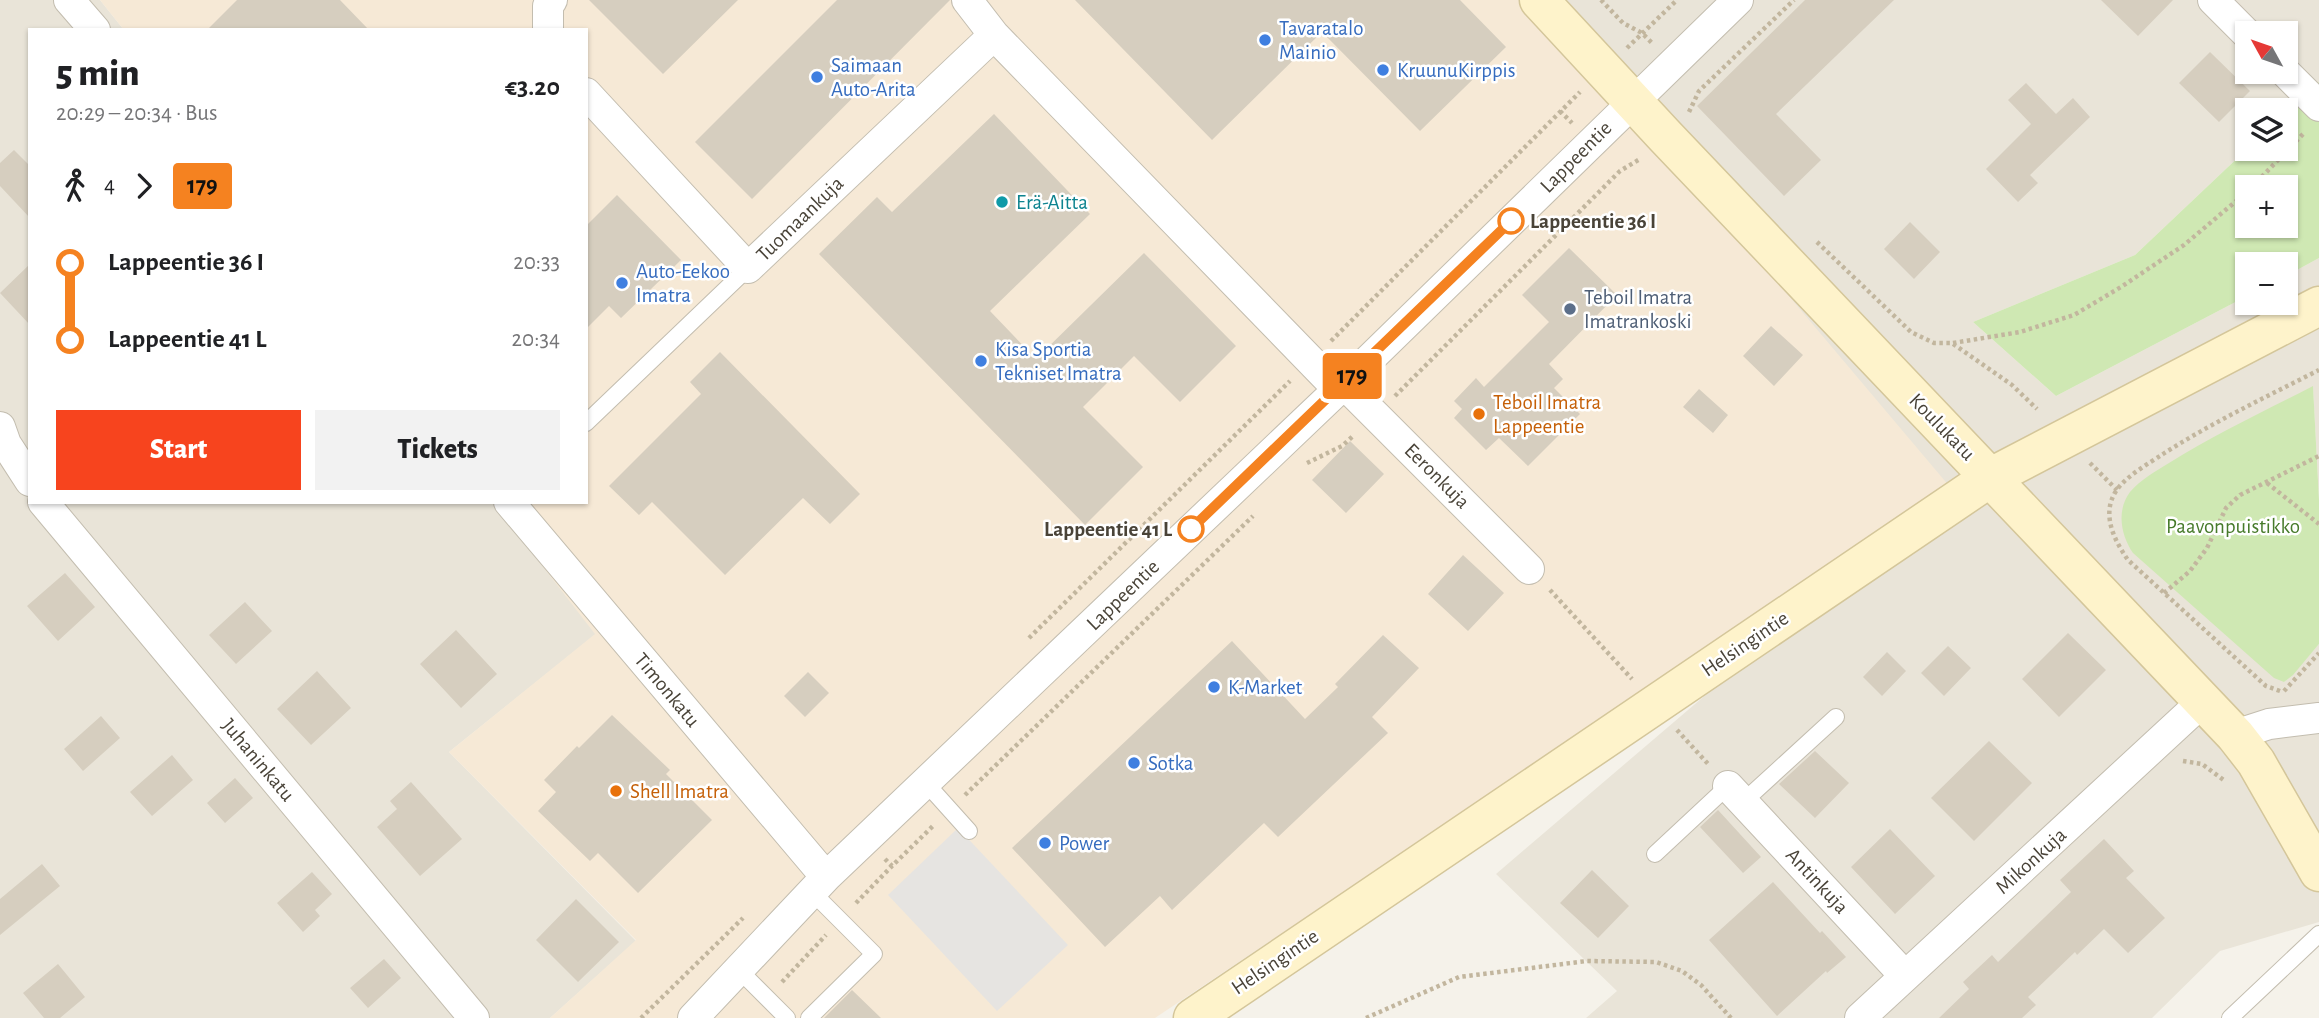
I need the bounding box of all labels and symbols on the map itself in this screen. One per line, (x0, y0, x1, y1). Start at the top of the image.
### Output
place label: Tavaratalo Mainio (1279, 18, 1364, 63)
north arrow (2235, 21, 2298, 84)
marker: Tavaratalo Mainio (1257, 32, 1273, 48)
place label: Saimaan Auto-Arita (831, 55, 916, 100)
place label: KruunuKirppis (1397, 60, 1515, 81)
marker: KruunuKirppis (1375, 62, 1391, 78)
marker: Saimaan Auto-Arita (809, 69, 825, 85)
street label: Lappeentie (1536, 117, 1616, 197)
street label: Tuomaankuja (752, 172, 848, 265)
place label: Erä-Aitta (1016, 192, 1088, 213)
marker: Erä-Aitta (994, 194, 1010, 210)
marker: Lappeentie 36 I (1498, 208, 1524, 234)
place label: Lappeentie 36 I (1530, 211, 1656, 232)
place label: Auto-Eekoo Imatra (636, 261, 730, 306)
marker: Auto-Eekoo Imatra (614, 275, 630, 291)
place label: Teboil Imatra Imatrankoski (1584, 287, 1693, 332)
marker: Teboil Imatra Imatrankoski (1562, 301, 1578, 317)
place label: Kisa Sportia Tekniset Imatra (995, 339, 1122, 384)
marker: Kisa Sportia Tekniset Imatra (973, 353, 989, 369)
line badge: 179 (1312, 353, 1392, 399)
street label: Koulukatu (1905, 389, 1979, 465)
place label: Teboil Imatra Lappeentie (1493, 392, 1602, 437)
marker: Teboil Imatra Lappeentie (1471, 406, 1487, 422)
street label: Eeronkuja (1400, 439, 1474, 513)
marker: Lappeentie 41 L (1178, 516, 1204, 542)
park label: Paavonpuistikko (2166, 516, 2300, 537)
place label: Lappeentie 41 L (1044, 519, 1173, 540)
street label: Lappeentie (1083, 556, 1163, 634)
street label: Helsingintie (1698, 607, 1792, 681)
street label: Timonkatu (630, 649, 704, 731)
place label: K-Market (1228, 677, 1303, 698)
marker: K-Market (1206, 679, 1222, 695)
street label: Juhaninkatu (218, 715, 299, 805)
place label: Sotka (1148, 753, 1194, 774)
marker: Sotka (1126, 755, 1142, 771)
place label: Shell Imatra (630, 781, 729, 802)
marker: Shell Imatra (608, 783, 624, 799)
street label: Mikonkuja (1992, 824, 2071, 898)
place label: Power (1059, 833, 1110, 854)
marker: Power (1037, 835, 1053, 851)
street label: Antinkuja (1782, 844, 1852, 918)
street label: Helsingintie (1228, 925, 1322, 999)

